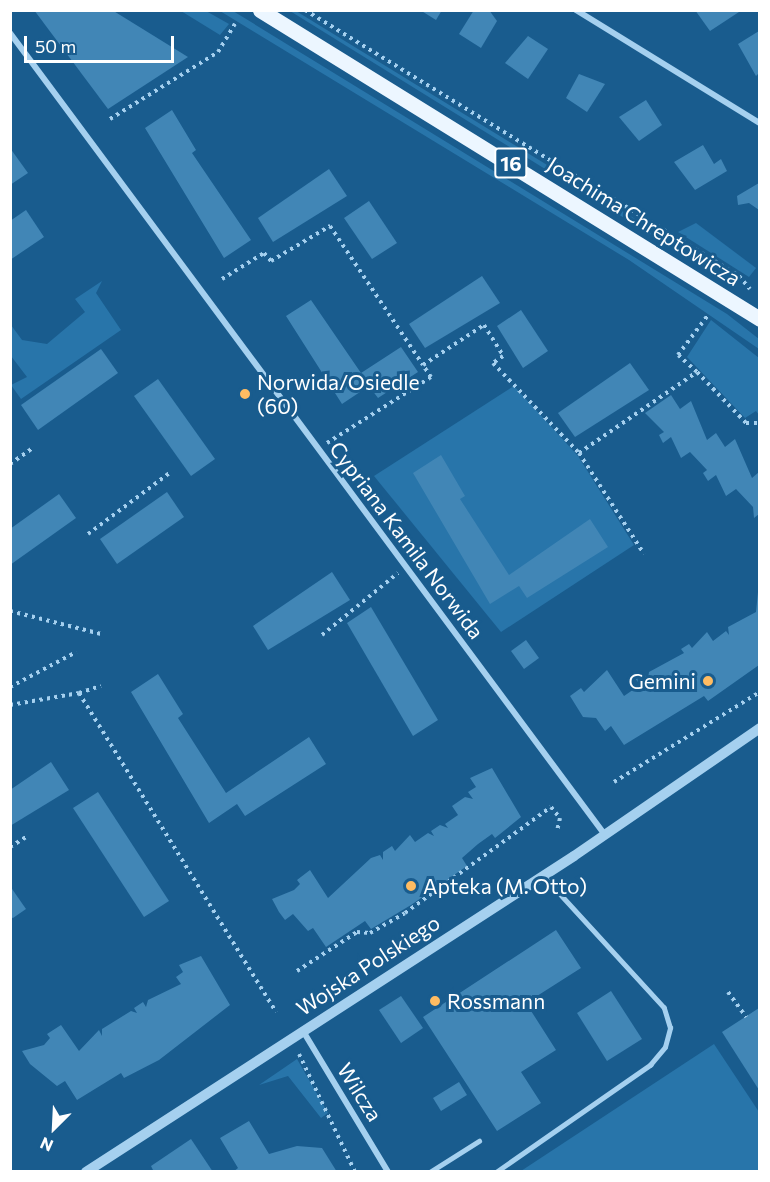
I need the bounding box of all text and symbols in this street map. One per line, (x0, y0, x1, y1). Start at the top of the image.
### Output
scale bar (27, 24, 177, 62)
text: 50 m (35, 35, 76, 57)
road number: 16 (493, 146, 529, 180)
street label: Joachima Chreptowicza (543, 151, 745, 291)
place label: Norwida/Osiedle (60) (257, 369, 420, 419)
marker: Norwida/Osiedle (60) (238, 387, 252, 401)
street label: Cypriana Kamila Norwida (325, 436, 489, 644)
place label: Gemini (628, 668, 696, 694)
marker: Gemini (701, 674, 715, 688)
place label: Apteka (M. Otto) (423, 873, 587, 899)
marker: Apteka (M. Otto) (404, 879, 418, 893)
street label: Wojska Polskiego (292, 909, 444, 1021)
place label: Rossmann (447, 988, 545, 1014)
marker: Rossmann (428, 994, 442, 1008)
street label: Wilcza (332, 1058, 388, 1126)
north arrow (24, 1098, 84, 1158)
text: N (37, 1134, 56, 1156)

